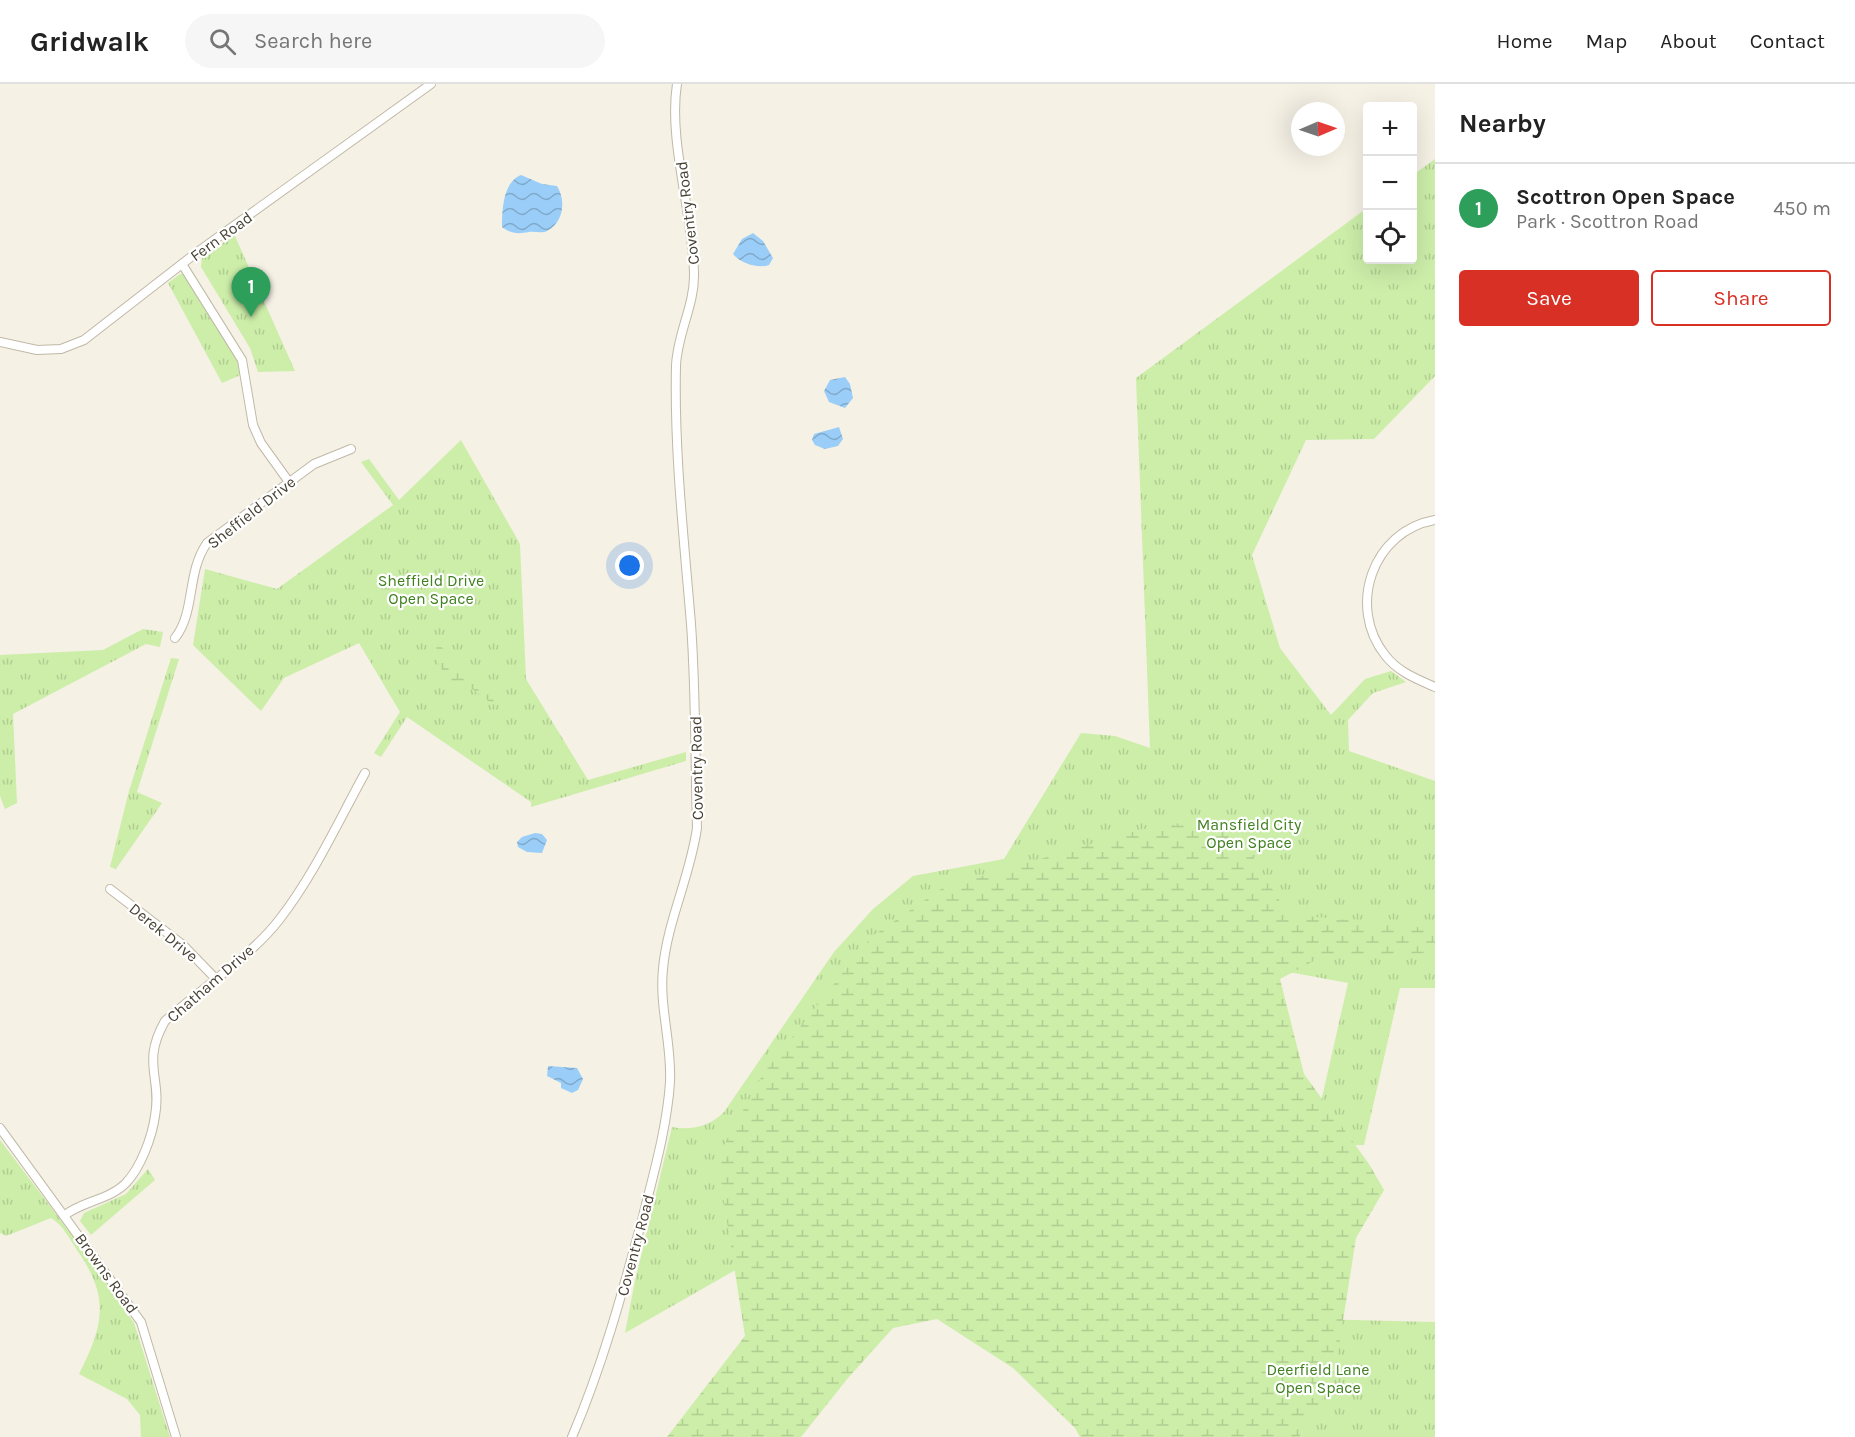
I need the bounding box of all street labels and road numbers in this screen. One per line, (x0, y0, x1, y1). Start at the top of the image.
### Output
street label: Coventry Road (672, 160, 703, 266)
street label: Fern Road (186, 207, 256, 265)
street label: Sheffield Drive (203, 472, 299, 553)
street label: Coventry Road (686, 716, 707, 820)
street label: Derek Drive (125, 899, 202, 966)
street label: Chatham Drive (163, 940, 258, 1026)
street label: Coventry Road (613, 1192, 658, 1298)
street label: Browns Road (71, 1229, 142, 1317)

